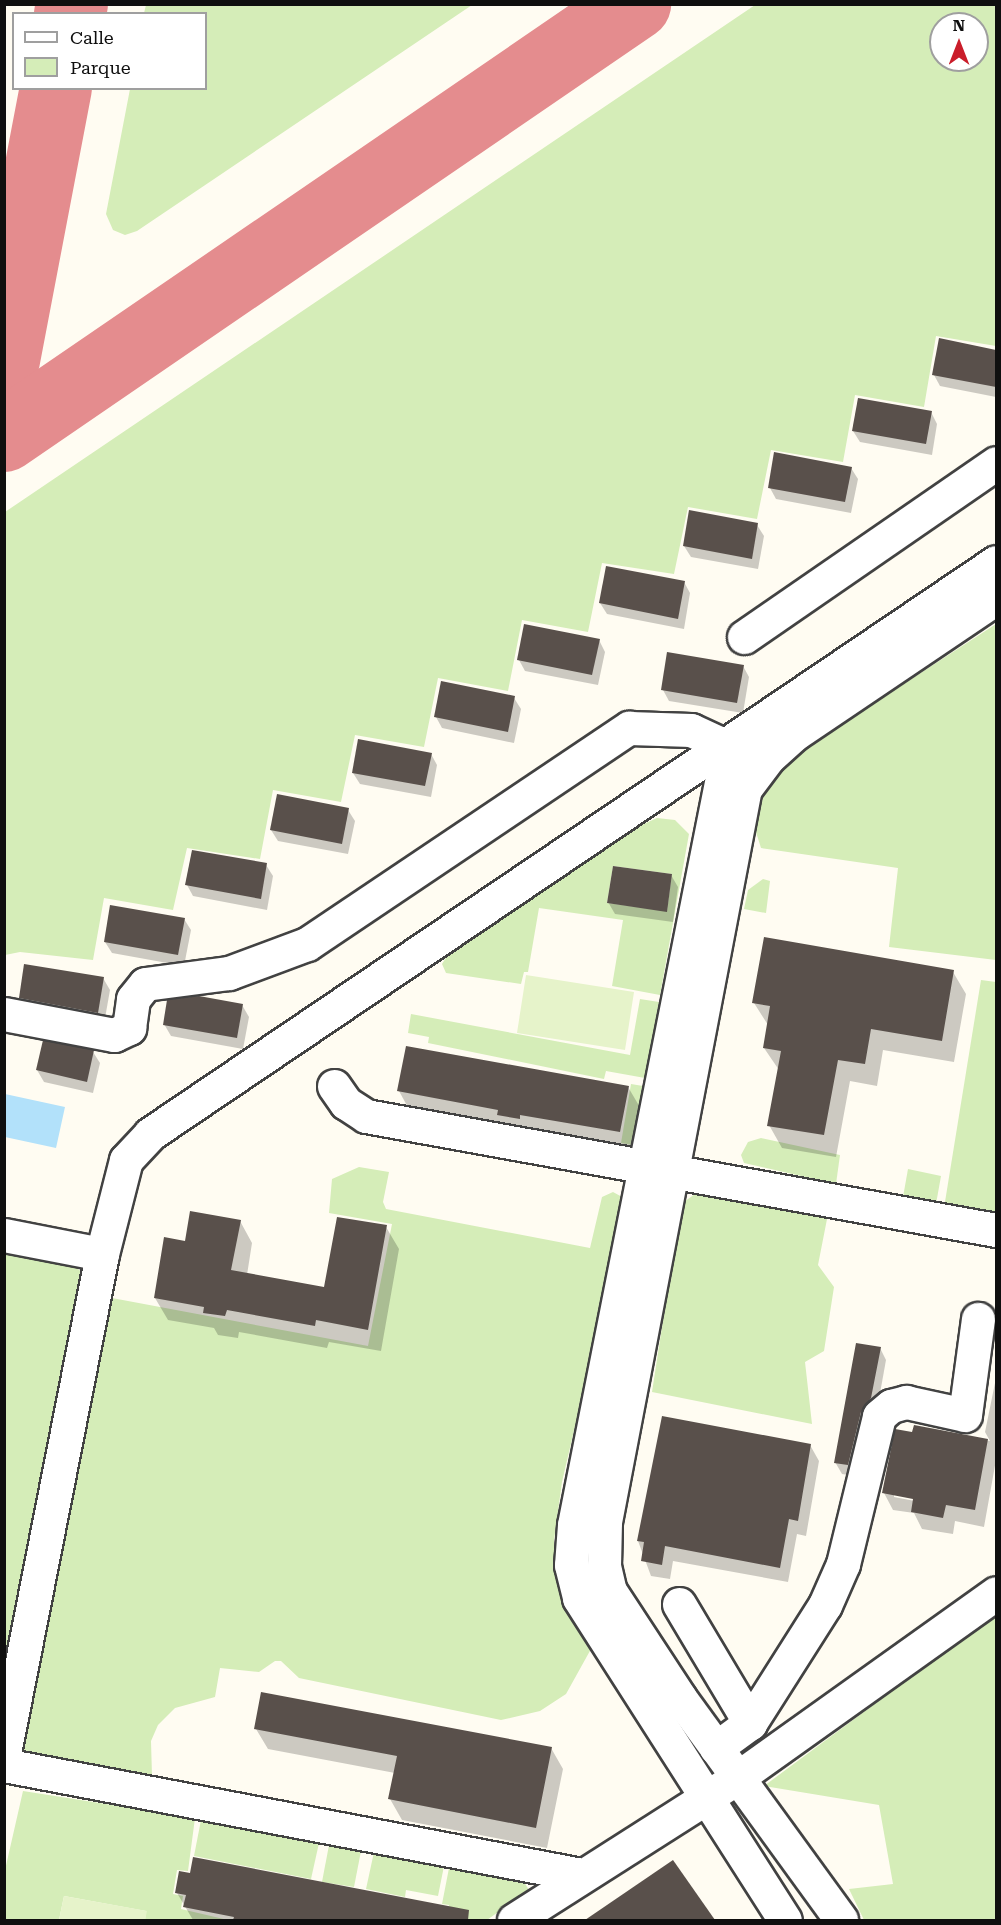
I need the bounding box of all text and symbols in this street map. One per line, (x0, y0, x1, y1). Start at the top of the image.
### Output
legend (12, 12, 207, 90)
north arrow (929, 12, 989, 72)
text: N (953, 16, 965, 35)
text: Calle (70, 27, 114, 48)
text: Parque (70, 57, 131, 78)

